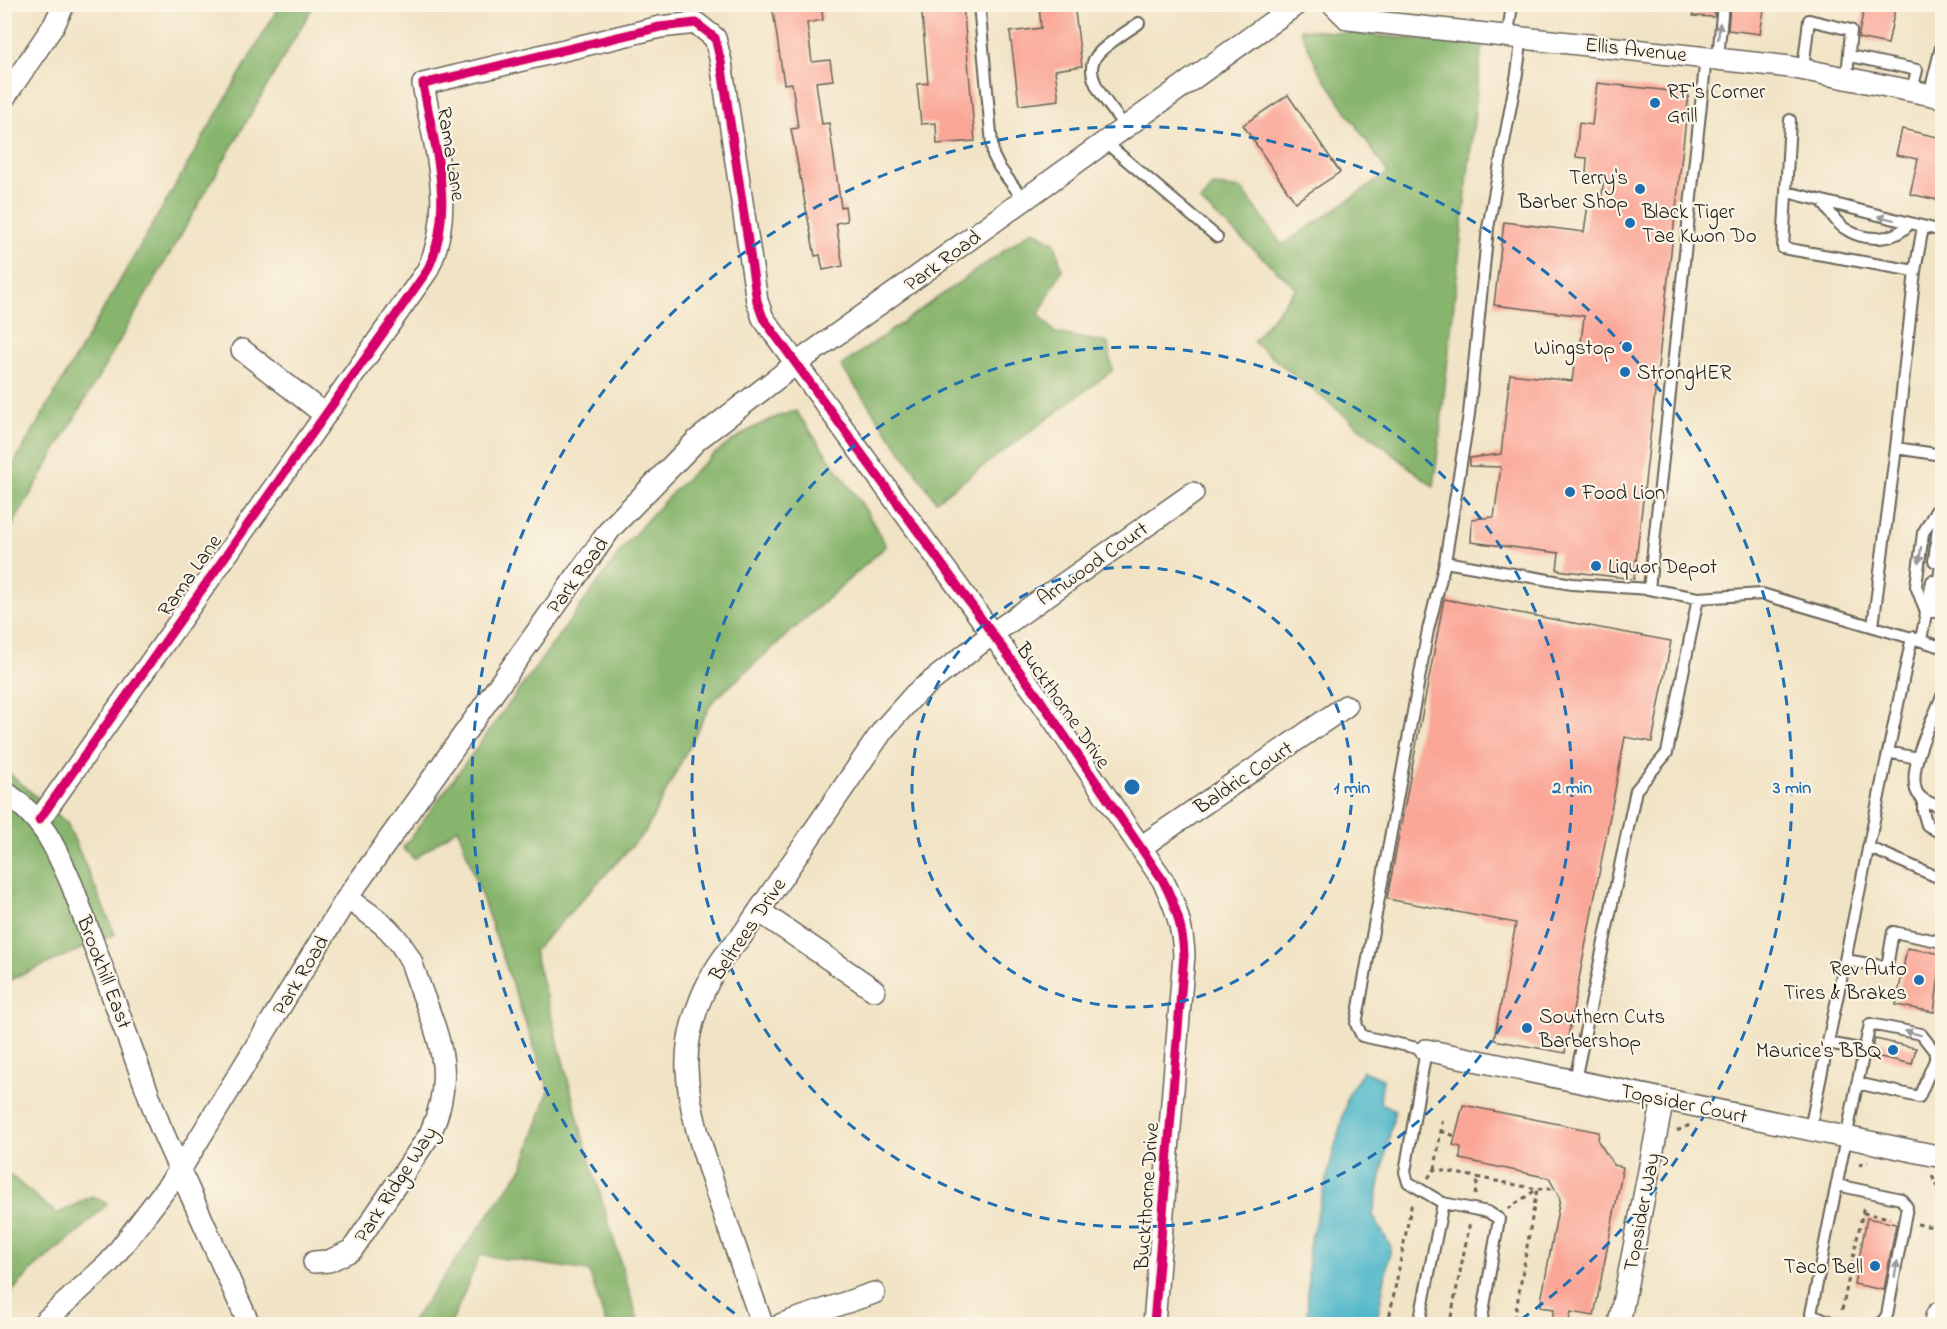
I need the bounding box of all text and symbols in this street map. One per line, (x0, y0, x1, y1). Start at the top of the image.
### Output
one-way arrow (1715, 22, 1724, 41)
street label: Ellis Avenue (1583, 31, 1689, 71)
place label: RF's Corner Grill (1667, 78, 1766, 132)
marker: RF's Corner Grill (1648, 96, 1662, 110)
street label: Rama Lane (428, 105, 472, 204)
place label: Terry's Barber Shop (1517, 164, 1628, 218)
marker: Terry's Barber Shop (1633, 182, 1647, 196)
place label: Black Tiger Tae Kwon Do (1641, 198, 1757, 252)
one-way arrow (1876, 212, 1895, 222)
marker: Black Tiger Tae Kwon Do (1623, 216, 1637, 230)
street label: Park Road (898, 223, 988, 300)
place label: Wingstop (1534, 334, 1615, 366)
marker: Wingstop (1620, 340, 1634, 354)
place label: StrongHER (1637, 359, 1732, 391)
marker: StrongHER (1618, 365, 1632, 379)
place label: Food Lion (1581, 479, 1665, 509)
marker: Food Lion (1563, 485, 1577, 499)
street label: Arnwood Court (1031, 515, 1155, 614)
street label: Rama Lane (151, 528, 230, 624)
street label: Park Road (540, 531, 617, 621)
one-way arrow (1916, 545, 1925, 564)
place label: Liquor Depot (1608, 553, 1717, 583)
marker: Liquor Depot (1589, 559, 1603, 573)
street label: Buckthorne Drive (1007, 636, 1117, 776)
street label: Baldric Court (1188, 734, 1300, 823)
text: 1 min (1334, 776, 1370, 802)
text: 2 min (1551, 776, 1592, 802)
text: 3 min (1772, 776, 1811, 802)
centre of rings (1122, 777, 1142, 797)
street label: Beltrees Drive (702, 872, 795, 989)
street label: Brookhill East (67, 911, 138, 1034)
street label: Park Road (266, 930, 338, 1022)
place label: Rev Auto Tires & Brakes (1783, 955, 1907, 1009)
marker: Rev Auto Tires & Brakes (1912, 973, 1926, 987)
place label: Southern Cuts Barbershop (1538, 1003, 1665, 1057)
marker: Southern Cuts Barbershop (1520, 1021, 1534, 1035)
one-way arrow (1904, 1028, 1922, 1038)
place label: Maurice's BBQ (1756, 1037, 1881, 1067)
marker: Maurice's BBQ (1886, 1043, 1900, 1057)
street label: Topsider Court (1617, 1077, 1750, 1133)
street label: Park Ridge Way (348, 1121, 447, 1250)
street label: Buckthorne Drive (1128, 1121, 1168, 1272)
street label: Topsider Way (1617, 1150, 1671, 1275)
place label: Taco Bell (1784, 1253, 1863, 1283)
marker: Taco Bell (1868, 1259, 1882, 1273)
one-way arrow (1891, 1259, 1900, 1278)

